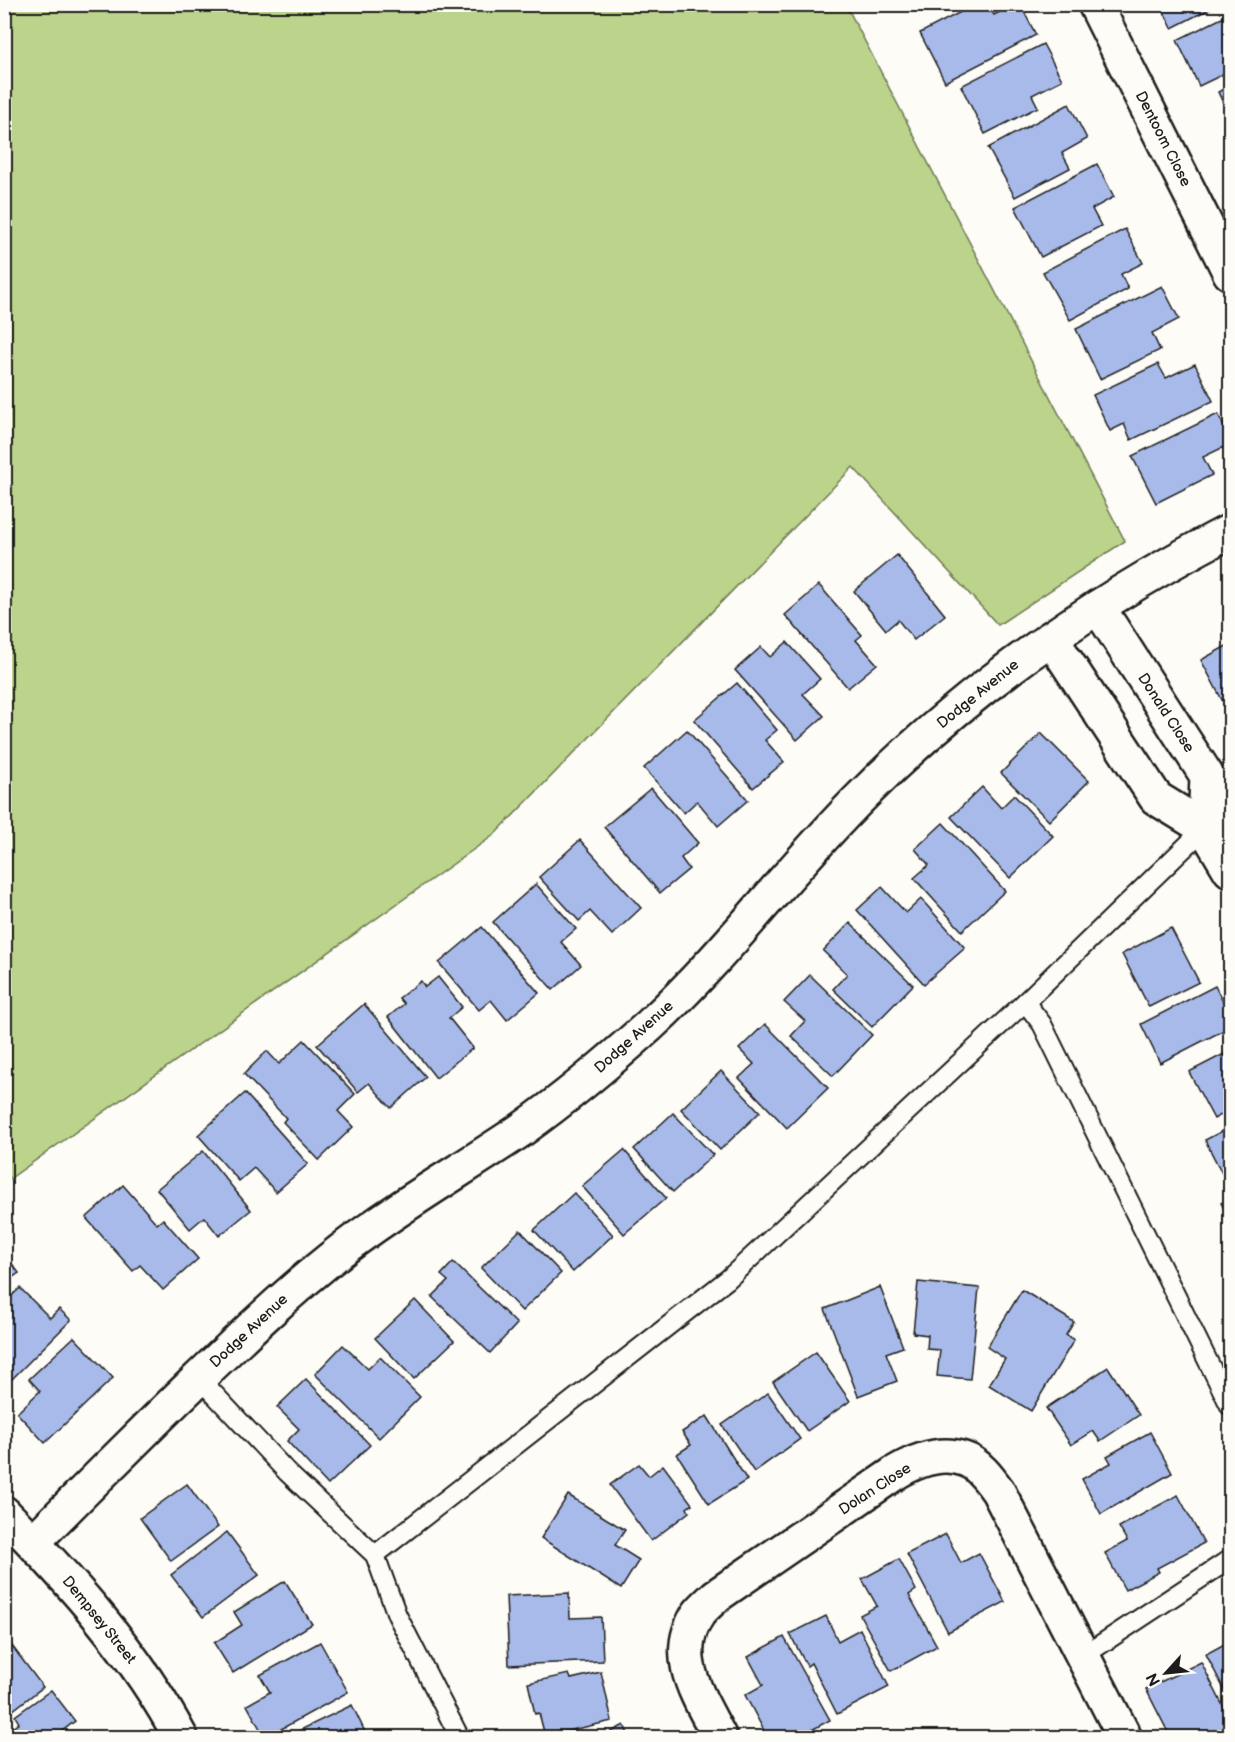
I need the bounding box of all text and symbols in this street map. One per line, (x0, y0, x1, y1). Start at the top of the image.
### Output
street label: Dentoom Close (1131, 88, 1195, 190)
street label: Dodge Avenue (933, 655, 1023, 733)
street label: Donald Close (1133, 670, 1199, 756)
street label: Dodge Avenue (591, 996, 678, 1077)
street label: Dodge Avenue (206, 1290, 292, 1372)
street label: Dolan Close (835, 1459, 915, 1519)
street label: Dempsey Street (58, 1572, 140, 1668)
north arrow (1136, 1643, 1196, 1703)
text: N (1143, 1669, 1165, 1689)

